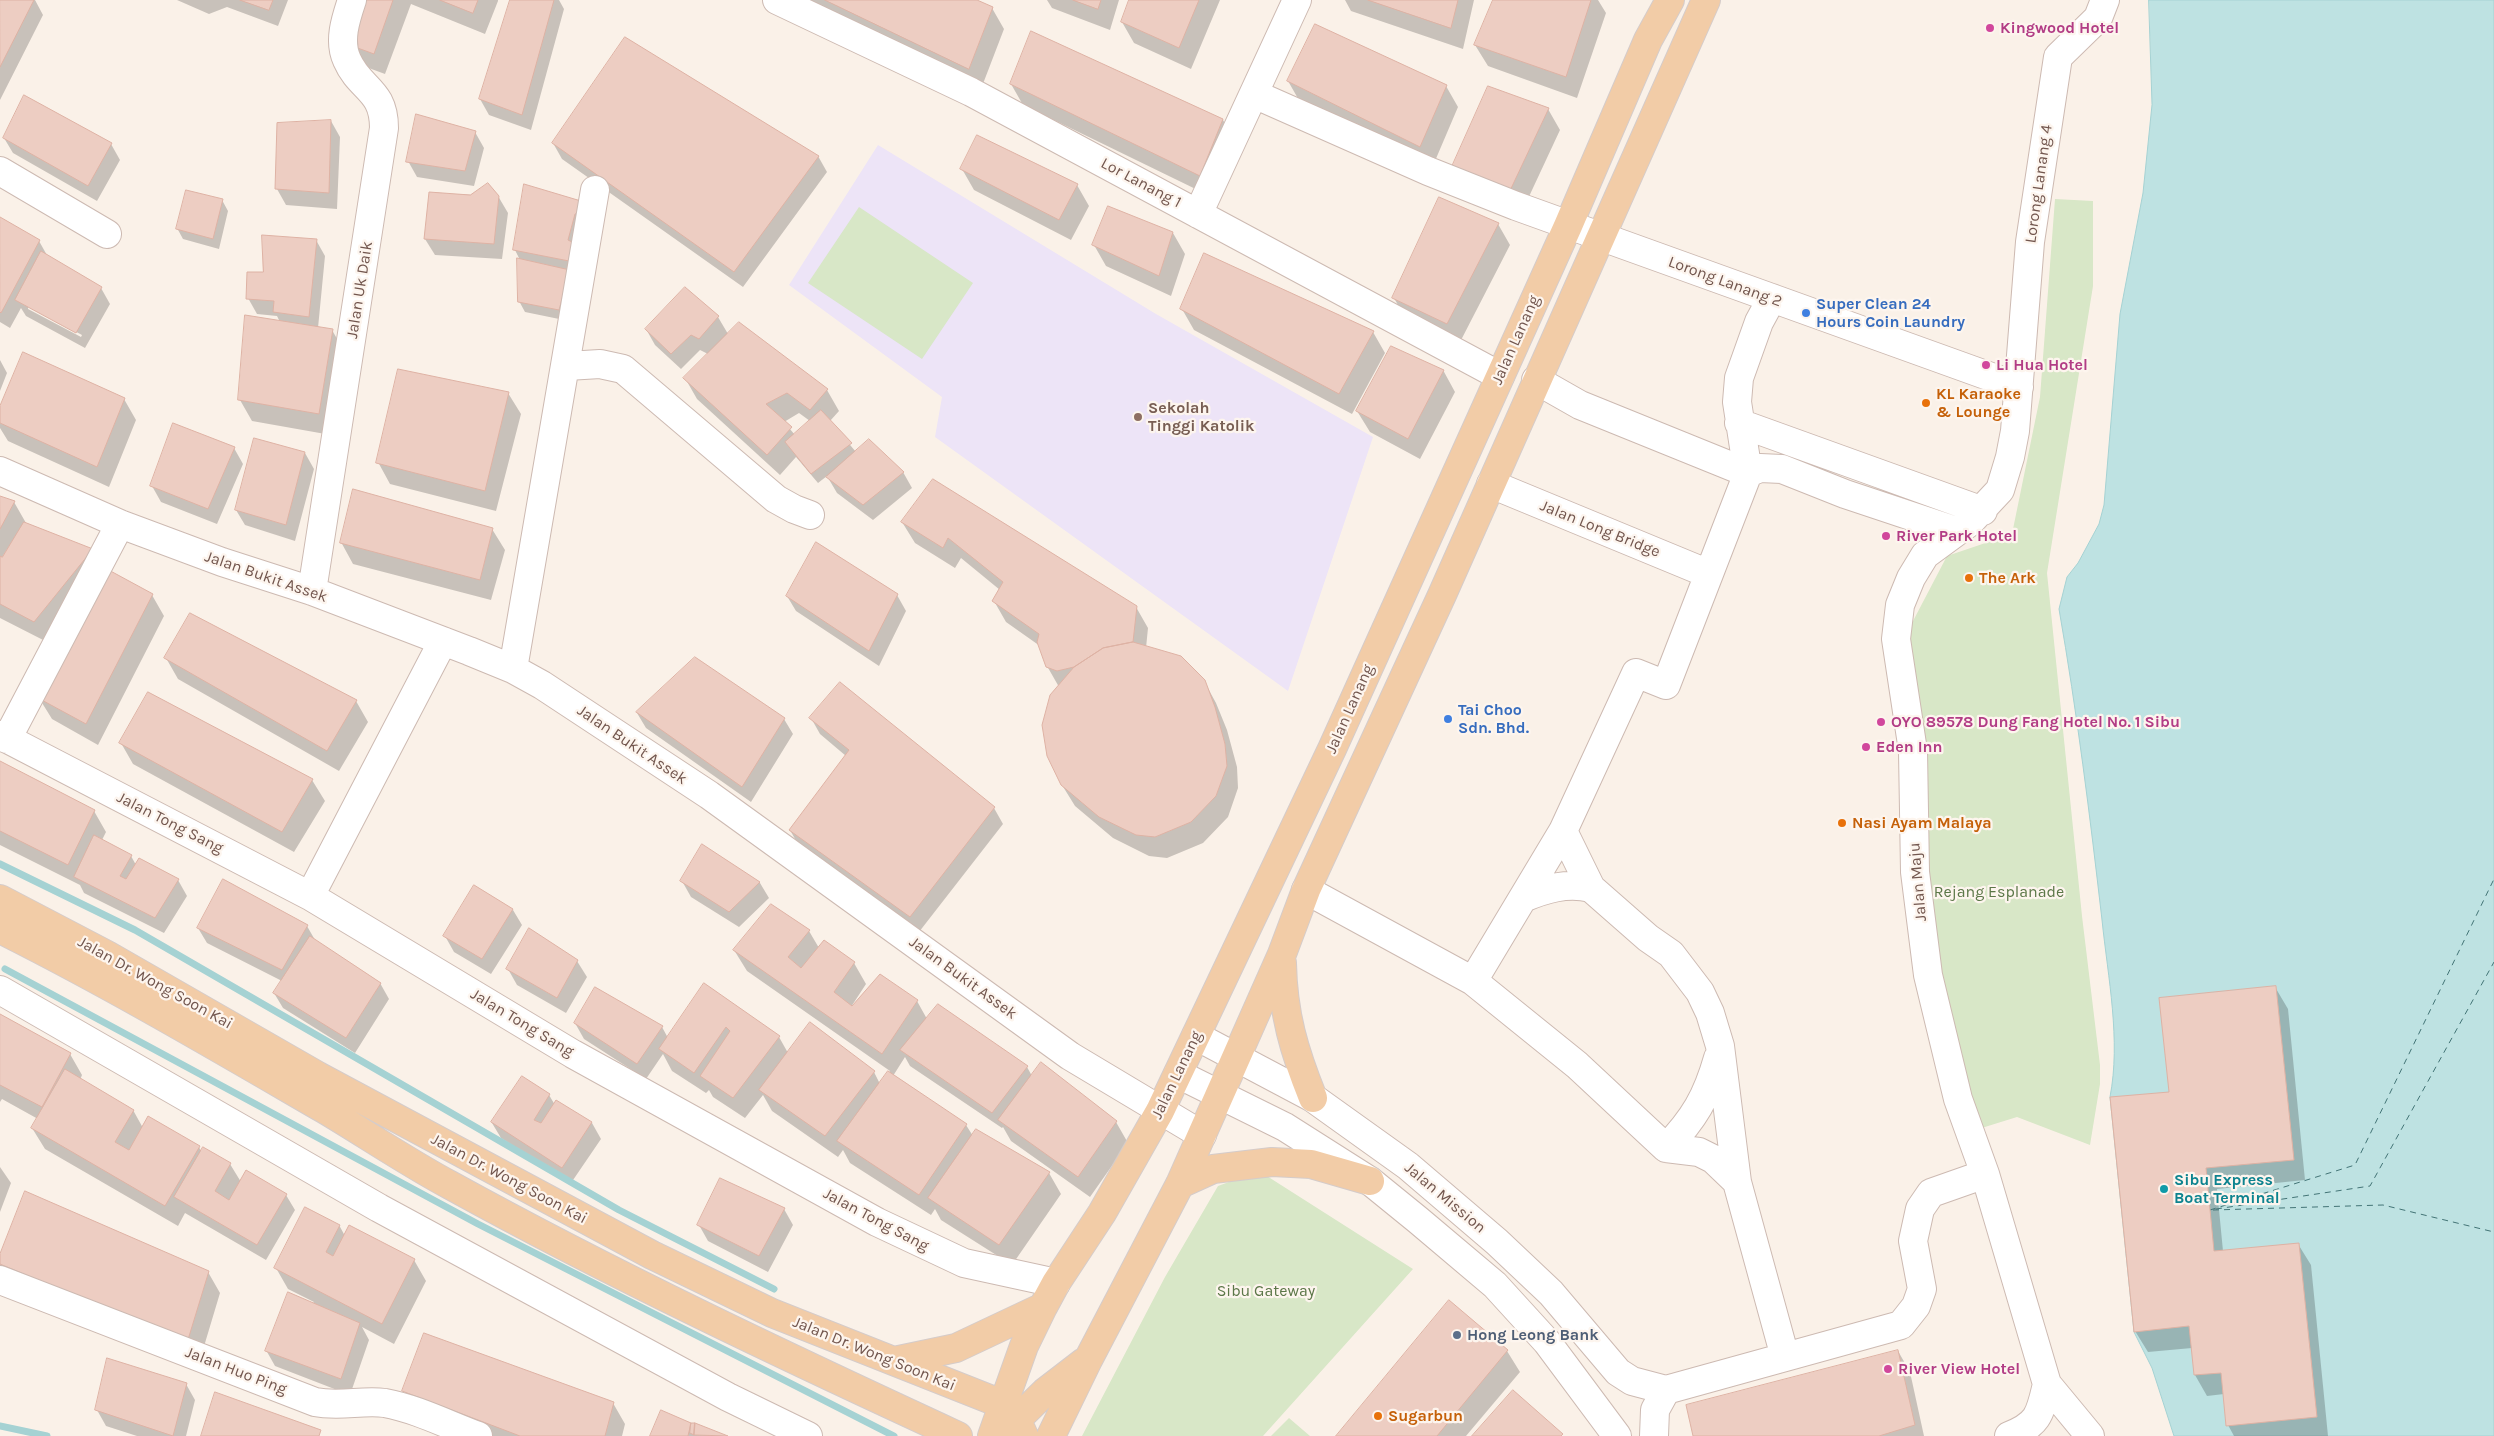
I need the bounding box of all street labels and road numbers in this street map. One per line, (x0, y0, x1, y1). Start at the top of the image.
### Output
street label: Lorong Lanang 4 (2021, 124, 2057, 244)
street label: Lor Lanang 1 (1097, 154, 1185, 212)
street label: Jalan Uk Daik (343, 240, 377, 340)
street label: Lorong Lanang 2 (1665, 253, 1785, 311)
street label: Jalan Lanang (1488, 292, 1544, 388)
street label: Jalan Long Bridge (1537, 496, 1663, 562)
street label: Jalan Bukit Assek (202, 547, 330, 607)
street label: Jalan Lanang (1322, 661, 1378, 757)
street label: Jalan Bukit Assek (573, 701, 691, 789)
street label: Jalan Tong Sang (113, 788, 227, 858)
street label: Jalan Maju (1905, 842, 1931, 922)
street label: Jalan Dr. Wong Soon Kai (74, 932, 236, 1034)
street label: Jalan Bukit Assek (905, 932, 1021, 1024)
street label: Jalan Tong Sang (467, 985, 577, 1061)
street label: Jalan Lanang (1147, 1028, 1207, 1122)
street label: Jalan Dr. Wong Soon Kai (428, 1130, 590, 1228)
street label: Jalan Mission (1400, 1158, 1490, 1238)
street label: Jalan Tong Sang (820, 1184, 932, 1256)
street label: Jalan Dr. Wong Soon Kai (790, 1313, 958, 1395)
street label: Jalan Huo Ping (182, 1343, 290, 1399)

